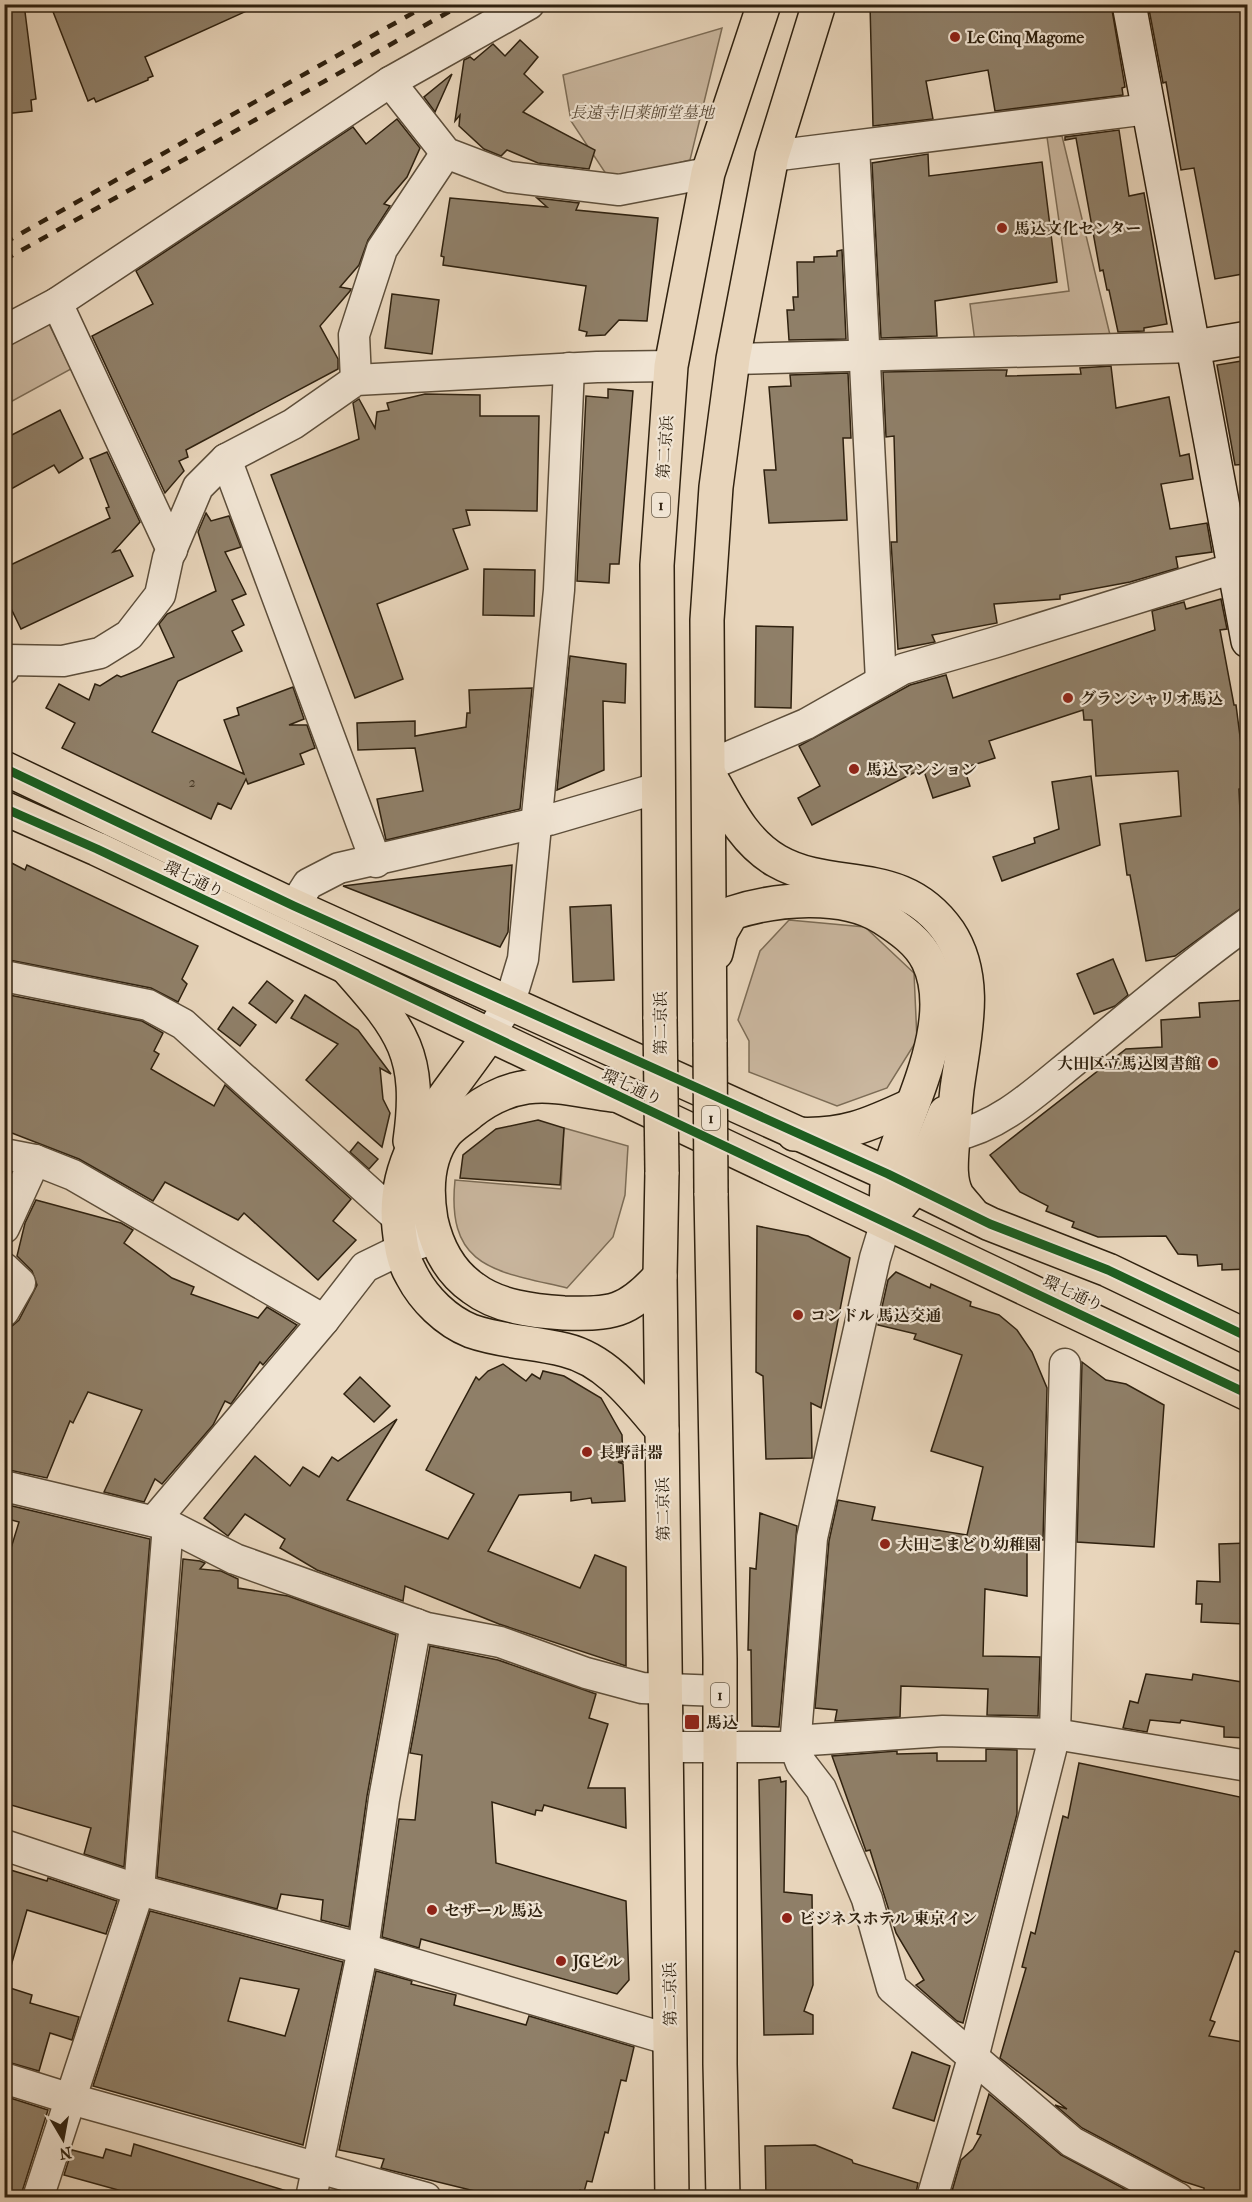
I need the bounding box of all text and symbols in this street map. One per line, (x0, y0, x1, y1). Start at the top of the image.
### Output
place label: Le Cinq Magome (967, 28, 1084, 48)
marker: Le Cinq Magome (948, 30, 962, 44)
park label: 長遠寺旧薬師堂墓地 (570, 103, 716, 122)
place label: 馬込文化センター (1014, 219, 1141, 238)
marker: 馬込文化センター (995, 221, 1009, 235)
street label: 第二京浜 (653, 414, 677, 480)
road number: 1 (652, 493, 670, 517)
place label: グランシャリオ馬込 (1080, 689, 1223, 708)
marker: グランシャリオ馬込 (1061, 691, 1075, 705)
place label: 馬込マンション (866, 760, 977, 779)
marker: 馬込マンション (847, 762, 861, 776)
house number: 2 (188, 774, 196, 791)
street label: 環七通り (161, 856, 227, 902)
street label: 第二京浜 (651, 991, 670, 1055)
place label: 大田区立馬込図書館 (1057, 1054, 1201, 1073)
marker: 大田区立馬込図書館 (1206, 1056, 1220, 1070)
street label: 環七通り (599, 1065, 665, 1109)
road number: 1 (702, 1106, 720, 1130)
street label: 環七通り (1040, 1271, 1106, 1315)
place label: コンドル 馬込交通 (810, 1306, 941, 1325)
marker: コンドル 馬込交通 (791, 1308, 805, 1322)
place label: 長野計器 (599, 1443, 663, 1462)
marker: 長野計器 (580, 1445, 594, 1459)
street label: 第二京浜 (653, 1477, 673, 1541)
place label: 大田こまどり幼稚園 (897, 1535, 1041, 1554)
marker: 大田こまどり幼稚園 (878, 1537, 892, 1551)
road number: 1 (711, 1683, 729, 1707)
marker: 馬込 (683, 1713, 701, 1731)
place label: 馬込 (706, 1713, 738, 1732)
place label: セザール 馬込 (444, 1901, 543, 1920)
marker: セザール 馬込 (425, 1903, 439, 1917)
place label: ビジネスホテル 東京イン (799, 1909, 977, 1928)
marker: ビジネスホテル 東京イン (780, 1911, 794, 1925)
place label: JGビル (571, 1952, 622, 1972)
marker: JGビル (554, 1954, 568, 1968)
street label: 第二京浜 (660, 1962, 680, 2026)
north arrow (33, 2109, 93, 2169)
text: N (57, 2143, 73, 2164)

